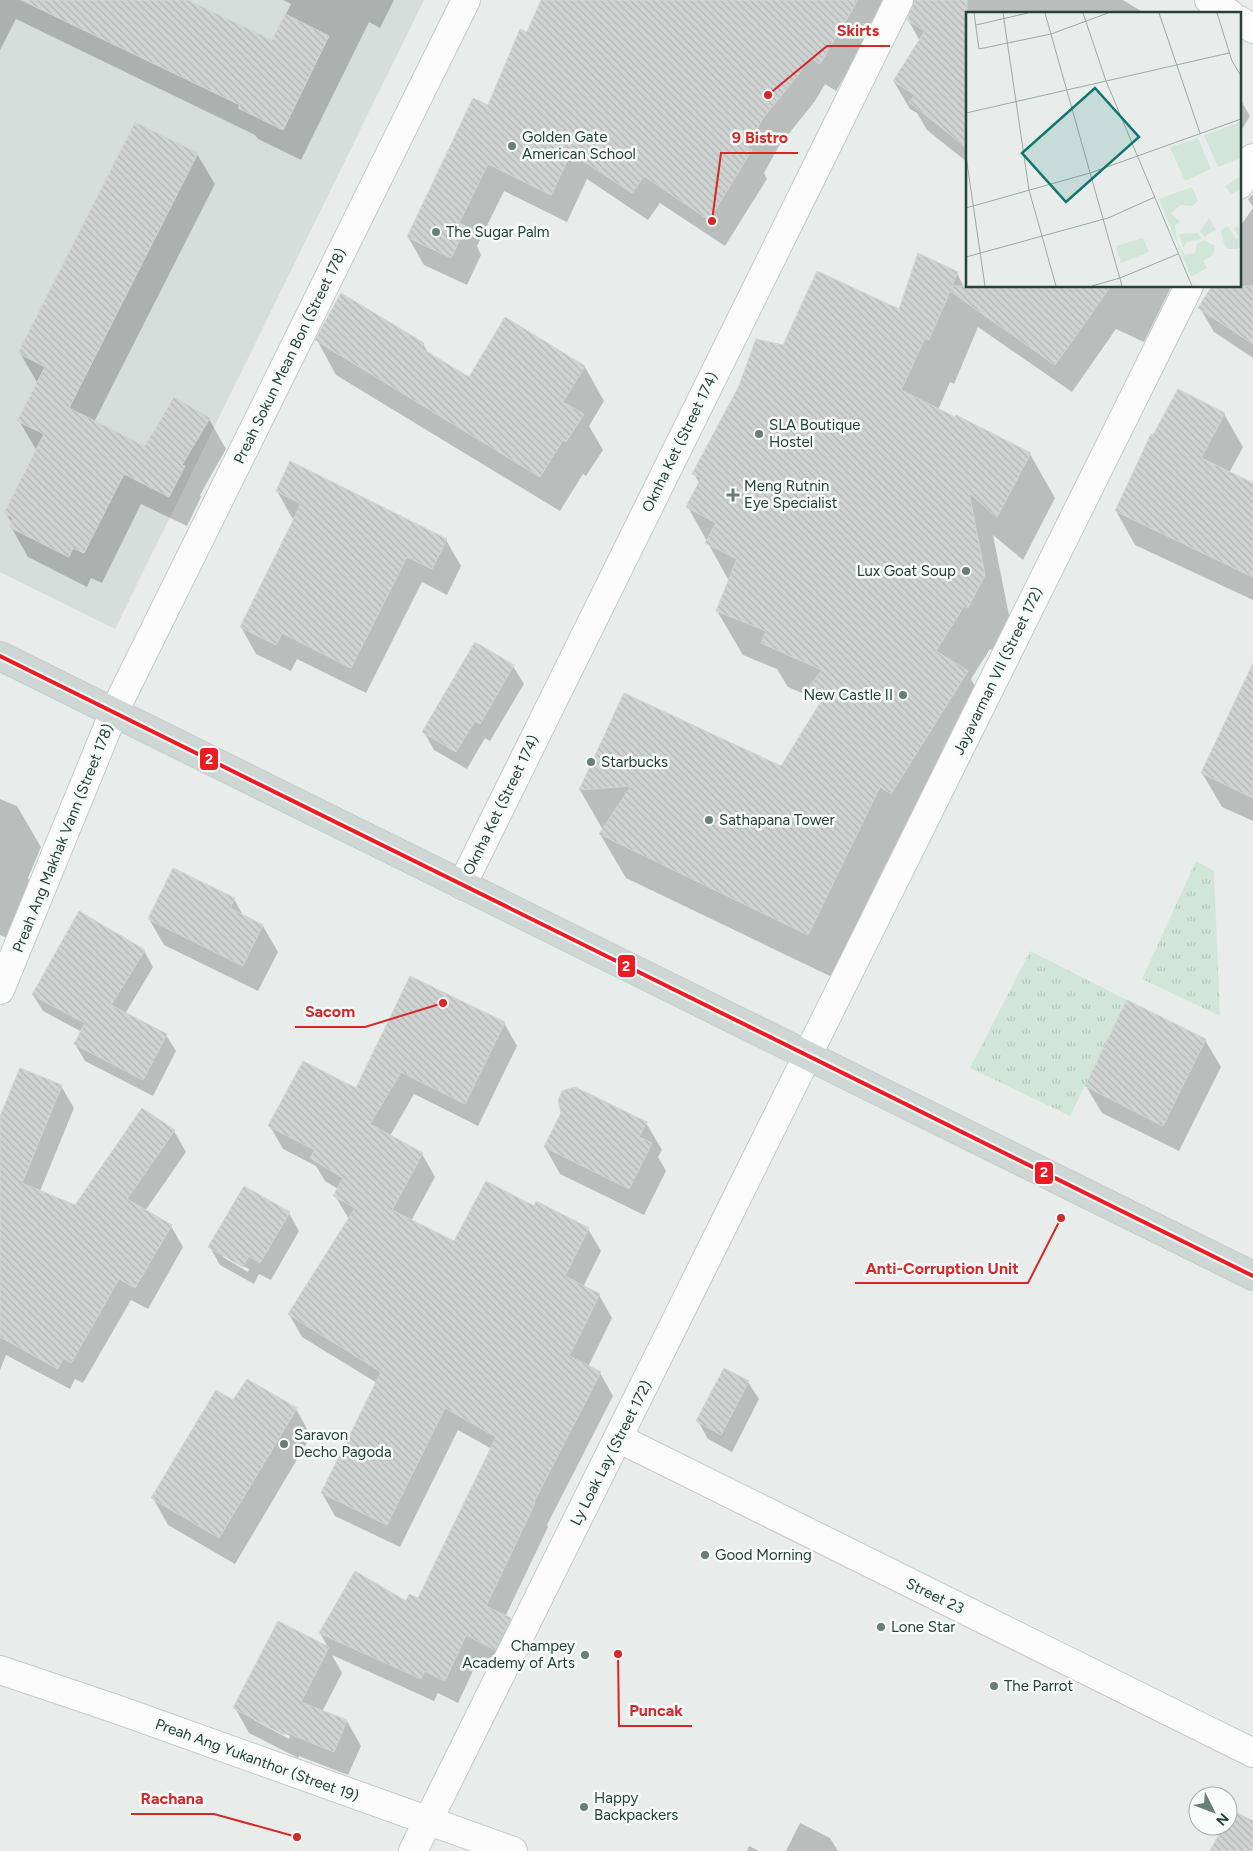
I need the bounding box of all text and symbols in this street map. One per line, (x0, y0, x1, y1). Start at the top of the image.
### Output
inset map (966, 12, 1240, 288)
callout: Skirts (827, 15, 890, 46)
text: Skirts (837, 21, 880, 40)
callout: 9 Bistro (721, 122, 798, 153)
place label: Golden Gate American School (522, 128, 636, 163)
text: 9 Bistro (732, 128, 788, 147)
marker: Golden Gate American School (506, 140, 518, 152)
place label: The Sugar Palm (446, 223, 550, 241)
marker: The Sugar Palm (430, 226, 442, 238)
street label: Preah Sokun Mean Bon (Street 178) (230, 245, 350, 467)
street label: Oknha Ket (Street 174) (638, 369, 722, 515)
place label: SLA Boutique Hostel (769, 416, 861, 451)
marker: SLA Boutique Hostel (753, 428, 765, 440)
place label: Meng Rutnin Eye Specialist (744, 477, 838, 512)
marker: Meng Rutnin Eye Specialist (726, 488, 740, 502)
place label: Lux Goat Soup (857, 562, 956, 580)
marker: Lux Goat Soup (960, 565, 972, 577)
street label: Jayavarman VII (Street 172) (949, 584, 1047, 758)
place label: New Castle II (803, 686, 893, 704)
marker: New Castle II (897, 689, 909, 701)
street label: Preah Ang Makhak Vann (Street 178) (9, 721, 117, 955)
street label: Oknha Ket (Street 174) (459, 732, 543, 878)
line badge: 2 (199, 747, 219, 771)
text: 2 (205, 751, 213, 768)
place label: Starbucks (601, 753, 668, 771)
marker: Starbucks (585, 756, 597, 768)
place label: Sathapana Tower (719, 811, 835, 829)
marker: Sathapana Tower (703, 814, 715, 826)
line badge: 2 (617, 954, 636, 978)
text: 2 (622, 958, 630, 975)
callout: Sacom (295, 996, 365, 1027)
text: Sacom (305, 1002, 355, 1021)
line badge: 2 (1034, 1161, 1054, 1185)
text: 2 (1040, 1164, 1048, 1181)
callout: Anti-Corruption Unit (855, 1252, 1028, 1283)
text: Anti-Corruption Unit (865, 1259, 1019, 1278)
street label: Ly Loak Lay (Street 172) (567, 1378, 655, 1528)
place label: Saravon Decho Pagoda (294, 1426, 392, 1461)
marker: Saravon Decho Pagoda (278, 1438, 290, 1450)
place label: Good Morning (715, 1546, 812, 1564)
marker: Good Morning (699, 1549, 711, 1561)
street label: Street 23 (903, 1574, 967, 1618)
place label: Lone Star (891, 1618, 955, 1636)
marker: Lone Star (875, 1621, 887, 1633)
place label: Champey Academy of Arts (462, 1637, 575, 1672)
marker: Champey Academy of Arts (579, 1649, 591, 1661)
place label: The Parrot (1004, 1677, 1074, 1695)
marker: The Parrot (988, 1680, 1000, 1692)
callout: Puncak (619, 1695, 692, 1726)
text: Puncak (629, 1701, 683, 1720)
street label: Preah Ang Yukanthor (Street 19) (153, 1715, 361, 1805)
callout: Rachana (131, 1783, 214, 1814)
north arrow (1188, 1786, 1238, 1836)
text: Rachana (141, 1789, 203, 1808)
place label: Happy Backpackers (594, 1789, 678, 1824)
marker: Happy Backpackers (578, 1801, 590, 1813)
text: N (1212, 1810, 1232, 1829)

